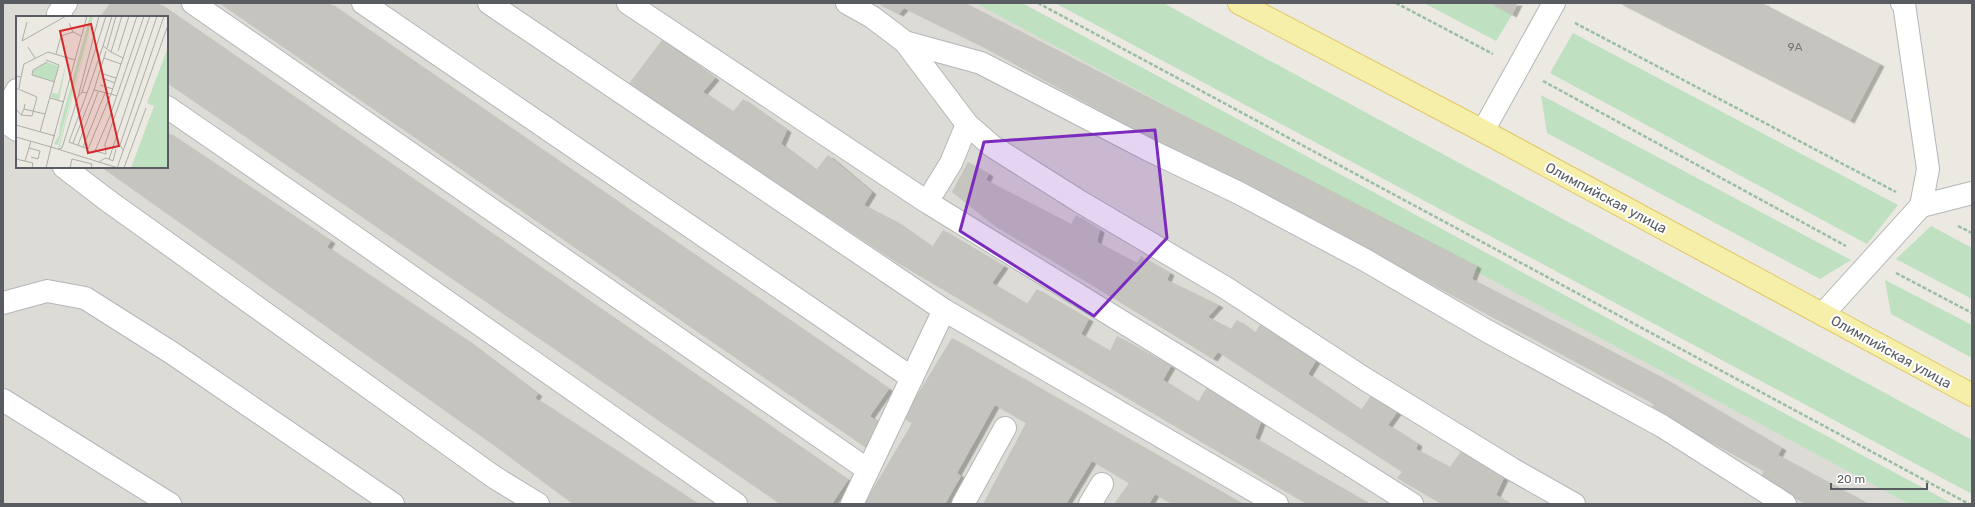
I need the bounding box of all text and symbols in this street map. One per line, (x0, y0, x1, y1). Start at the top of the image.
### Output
inset map (16, 16, 168, 168)
house number: 9А (1787, 40, 1803, 54)
street label: Олимпийская улица (1542, 159, 1670, 237)
street label: Олимпийская улица (1828, 312, 1954, 392)
scale bar (1831, 465, 1927, 491)
text: 20 m (1837, 472, 1865, 486)

